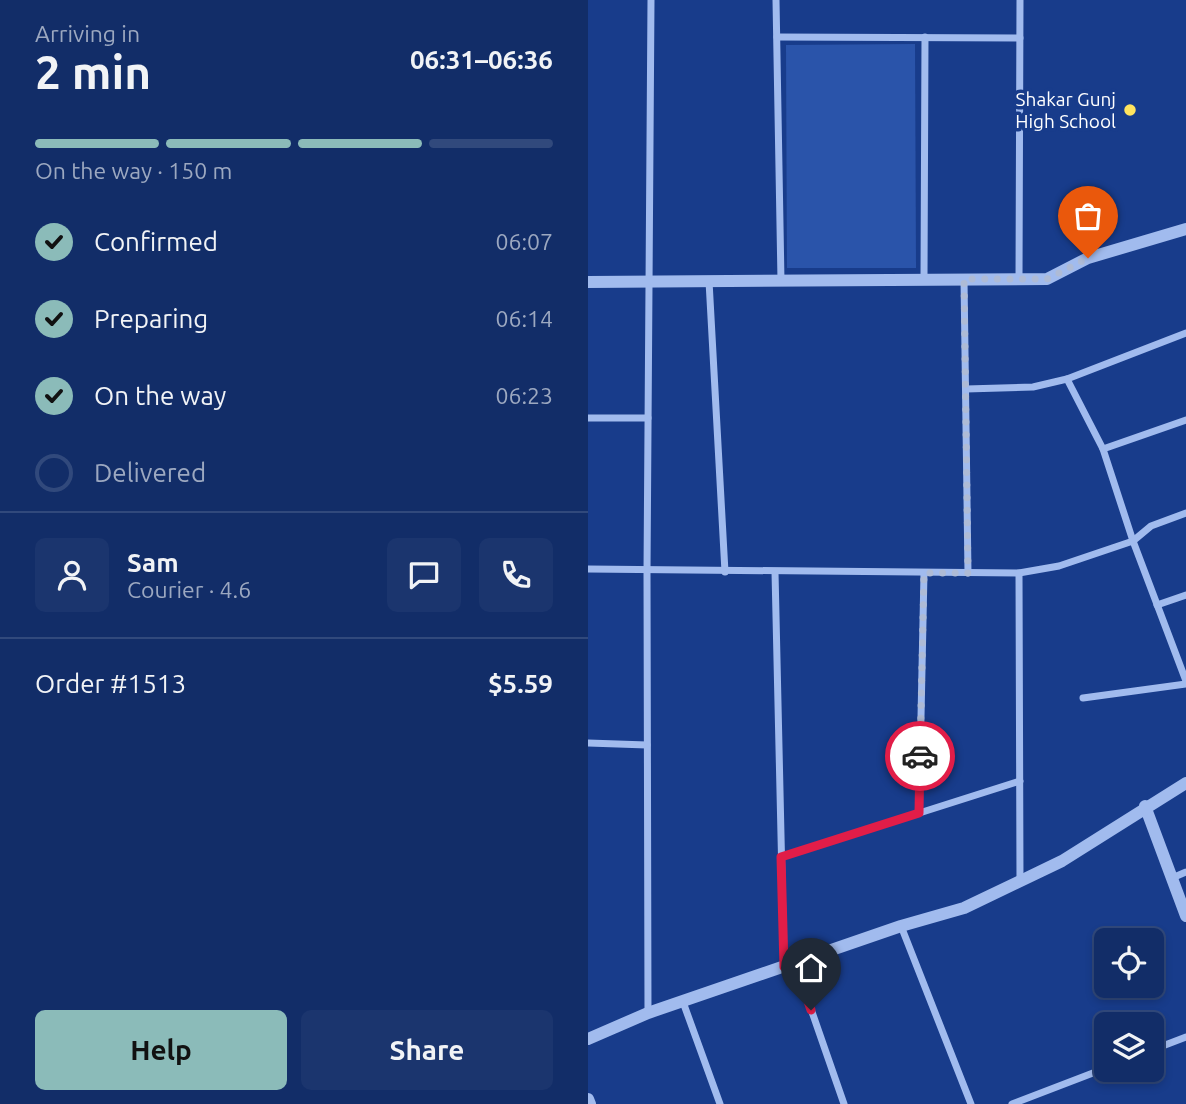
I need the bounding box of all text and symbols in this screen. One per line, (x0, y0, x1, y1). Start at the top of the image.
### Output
text: Arriving in (35, 21, 140, 46)
text: 06:31–06:36 (410, 45, 553, 74)
text: 2 min (35, 46, 151, 98)
place label: Shakar Gunj High School (1015, 88, 1116, 132)
marker: Shakar Gunj High School (1122, 102, 1138, 118)
text: On the way · 150 m (35, 158, 232, 183)
pin (1058, 186, 1118, 258)
icon: bag (1069, 197, 1107, 235)
icon: check (35, 223, 73, 261)
text: Confirmed (94, 227, 218, 256)
text: 06:07 (495, 229, 553, 254)
icon: check (35, 300, 73, 338)
text: Preparing (94, 304, 208, 333)
text: 06:14 (495, 306, 553, 331)
icon: check (35, 377, 73, 415)
text: On the way (94, 381, 226, 410)
text: 06:23 (495, 383, 553, 408)
text: Delivered (94, 458, 206, 487)
button: person (35, 538, 109, 612)
button: chat (387, 538, 461, 612)
button: phone (479, 538, 553, 612)
text: Sam (127, 548, 179, 577)
text: Courier · 4.6 (127, 577, 251, 602)
text: Order #1513 (35, 669, 186, 698)
text: $5.59 (488, 669, 553, 698)
courier (885, 721, 955, 791)
icon: car (901, 737, 939, 775)
map controls (1094, 928, 1164, 1082)
button: locate (1094, 928, 1164, 998)
pin (781, 938, 841, 1010)
icon: home (792, 949, 830, 987)
button: Help (35, 1010, 287, 1090)
button: Share (301, 1010, 553, 1090)
button: layers (1094, 1012, 1164, 1082)

